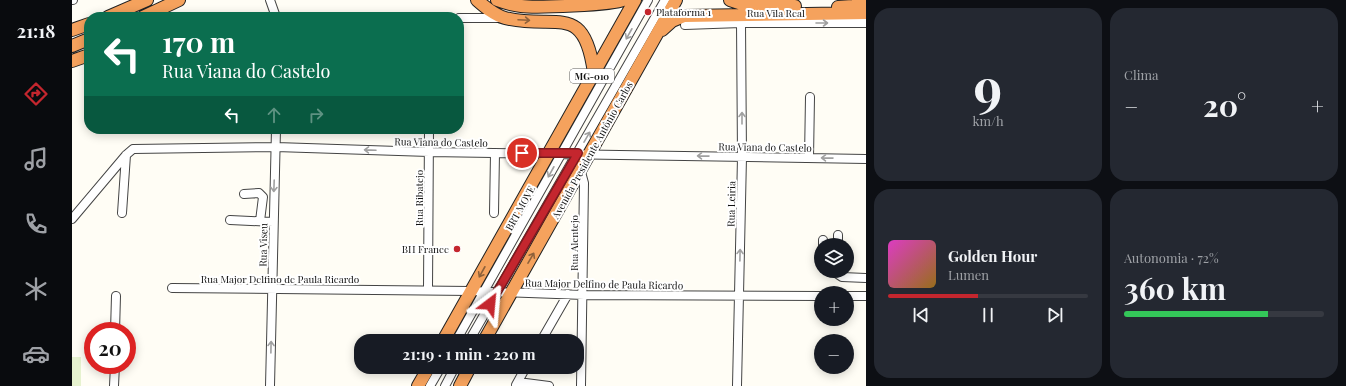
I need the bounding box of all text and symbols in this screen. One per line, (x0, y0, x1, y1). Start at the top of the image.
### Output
place label: Plataforma 1 (656, 5, 711, 19)
street label: Rua Vila Real (747, 6, 805, 20)
marker: Plataforma 1 (643, 7, 653, 17)
one-way arrow (517, 16, 530, 23)
text: 21:18 (17, 19, 55, 43)
one-way arrow (815, 19, 828, 27)
text: 170 m (162, 23, 235, 60)
icon: left (96, 28, 148, 80)
one-way arrow (625, 28, 632, 40)
text: 9 (974, 51, 1002, 120)
text: Rua Viana do Castelo (162, 59, 330, 83)
text: Clima (1124, 66, 1159, 83)
road number: MG-010 (570, 69, 614, 83)
street label: Avenida Presidente Antônio Carlos (548, 79, 636, 222)
icon: directions (22, 80, 50, 108)
text: 20° (1203, 85, 1246, 125)
text: − (1124, 91, 1138, 121)
text: + (1311, 91, 1324, 121)
icon: left (221, 104, 243, 126)
icon: ahead (263, 104, 285, 126)
icon: right (305, 104, 327, 126)
one-way arrow (738, 112, 746, 125)
text: km/h (972, 112, 1004, 129)
one-way arrow (584, 131, 592, 143)
street label: Rua Viana do Castelo (394, 134, 488, 150)
pin (505, 136, 539, 170)
street label: Rua Viana do Castelo (718, 139, 812, 155)
icon: arrive (511, 142, 533, 164)
icon: music (22, 145, 50, 173)
one-way arrow (364, 146, 377, 154)
one-way arrow (697, 152, 710, 160)
one-way arrow (821, 154, 834, 162)
one-way arrow (547, 165, 555, 177)
street label: Rua Ribatejo (412, 169, 426, 226)
one-way arrow (271, 179, 278, 192)
street label: Rua Leiria (724, 181, 738, 227)
street label: BRT MOVE (502, 183, 538, 233)
icon: phone (22, 210, 50, 238)
street label: Rua Alentejo (567, 214, 581, 271)
street label: Rua Viseu (256, 223, 270, 267)
map controls (814, 238, 854, 374)
button: layers (814, 238, 854, 278)
place label: BH France (402, 242, 449, 256)
marker: BH France (452, 244, 462, 254)
text: Golden Hour (948, 246, 1037, 266)
one-way arrow (736, 249, 744, 262)
text: Autonomia · 72% (1124, 249, 1219, 266)
one-way arrow (528, 252, 536, 264)
one-way arrow (477, 266, 485, 278)
text: Lumen (948, 266, 989, 283)
text: 360 km (1124, 268, 1226, 308)
street label: Rua Major Delfino de Paula Ricardo (201, 272, 360, 286)
icon: climate (22, 275, 50, 303)
street label: Rua Major Delfino de Paula Ricardo (525, 276, 684, 292)
position arrow (469, 283, 511, 325)
button: + (814, 286, 854, 326)
icon: previous (910, 304, 932, 326)
icon: pause (977, 304, 999, 326)
icon: next (1044, 304, 1066, 326)
speed limit sign: 20 (84, 322, 136, 374)
button: − (814, 334, 854, 374)
icon: car (22, 340, 50, 368)
one-way arrow (267, 341, 275, 354)
text: 21:19 · 1 min · 220 m (402, 344, 536, 364)

